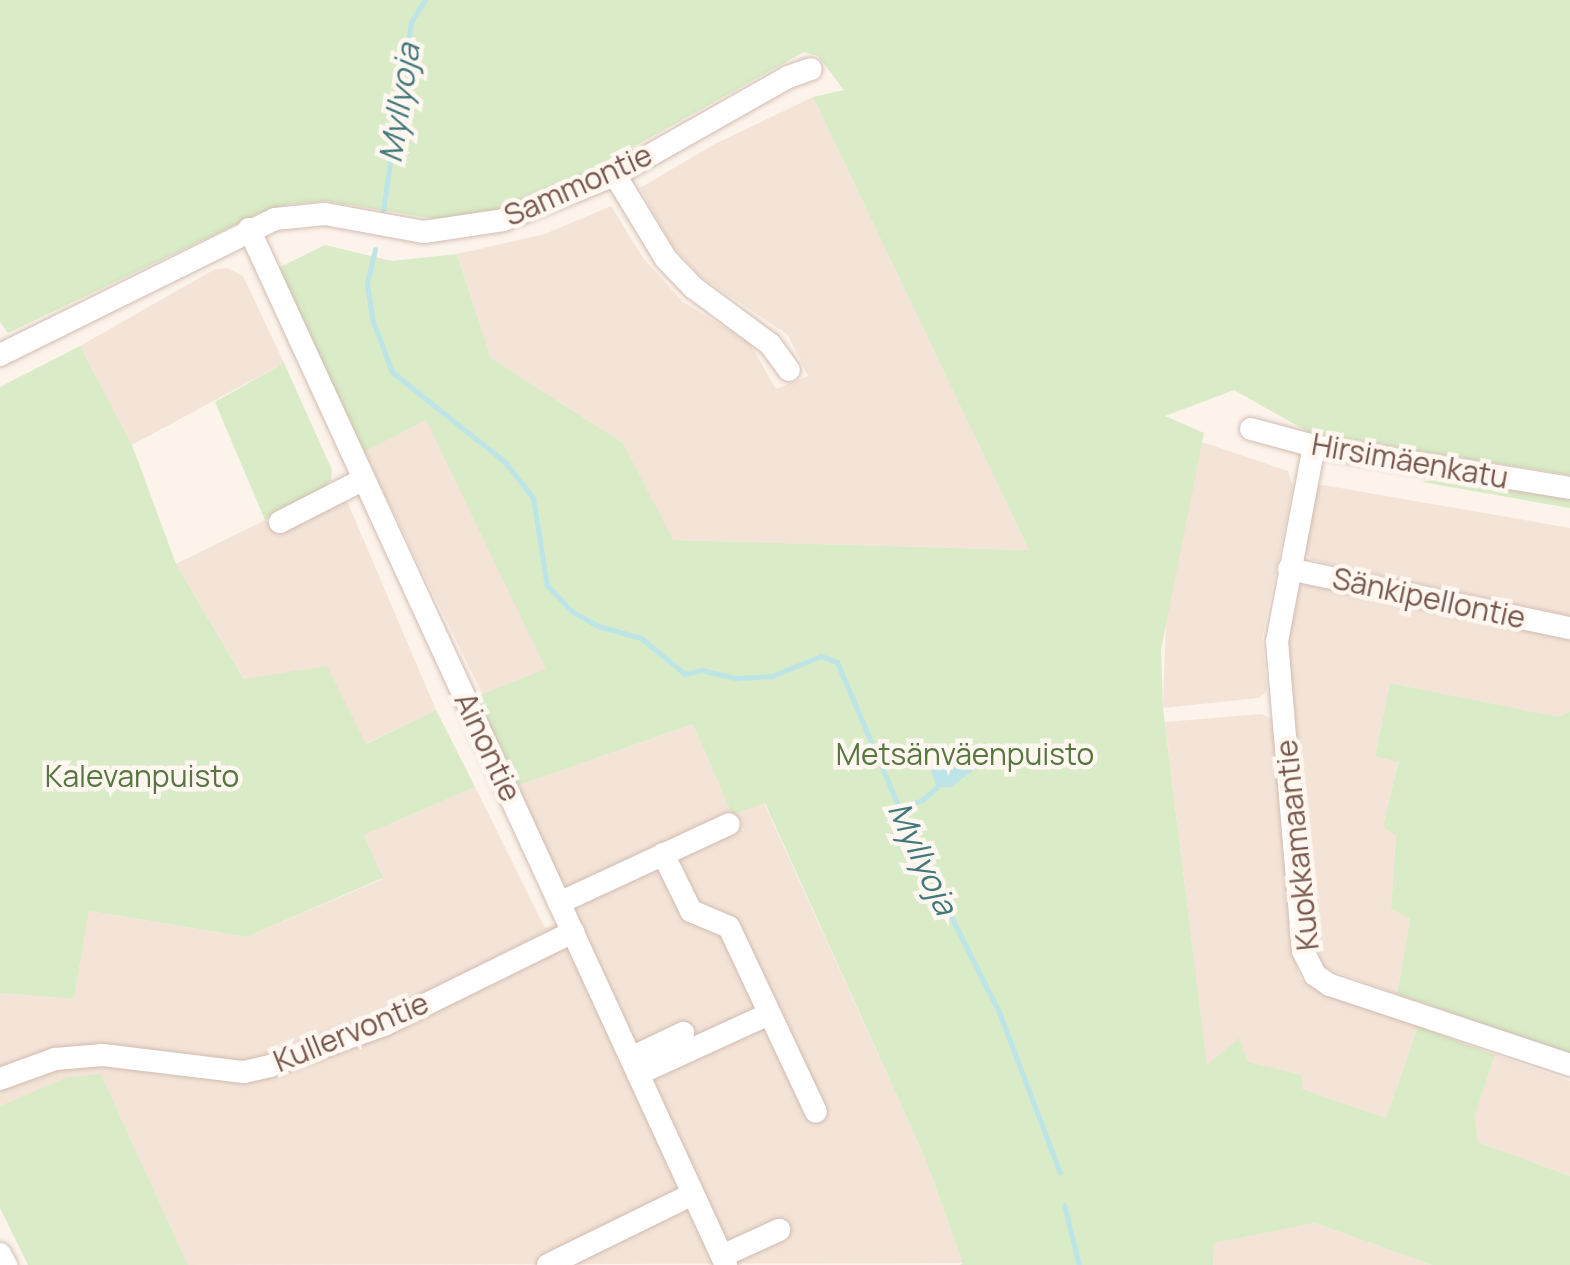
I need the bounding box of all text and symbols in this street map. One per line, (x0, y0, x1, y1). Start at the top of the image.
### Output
water label: Myllyoja (371, 41, 427, 165)
street label: Sammontie (498, 136, 658, 234)
street label: Hirsimäenkatu (1309, 426, 1511, 496)
street label: Sänkipellontie (1329, 560, 1529, 636)
street label: Ainontie (447, 687, 529, 807)
park label: Metsänväenpuisto (836, 736, 1094, 772)
street label: Kuokkamaantie (1268, 738, 1326, 952)
park label: Kalevanpuisto (45, 758, 239, 794)
water label: Myllyoja (880, 796, 966, 920)
street label: Kullervontie (268, 985, 434, 1079)

